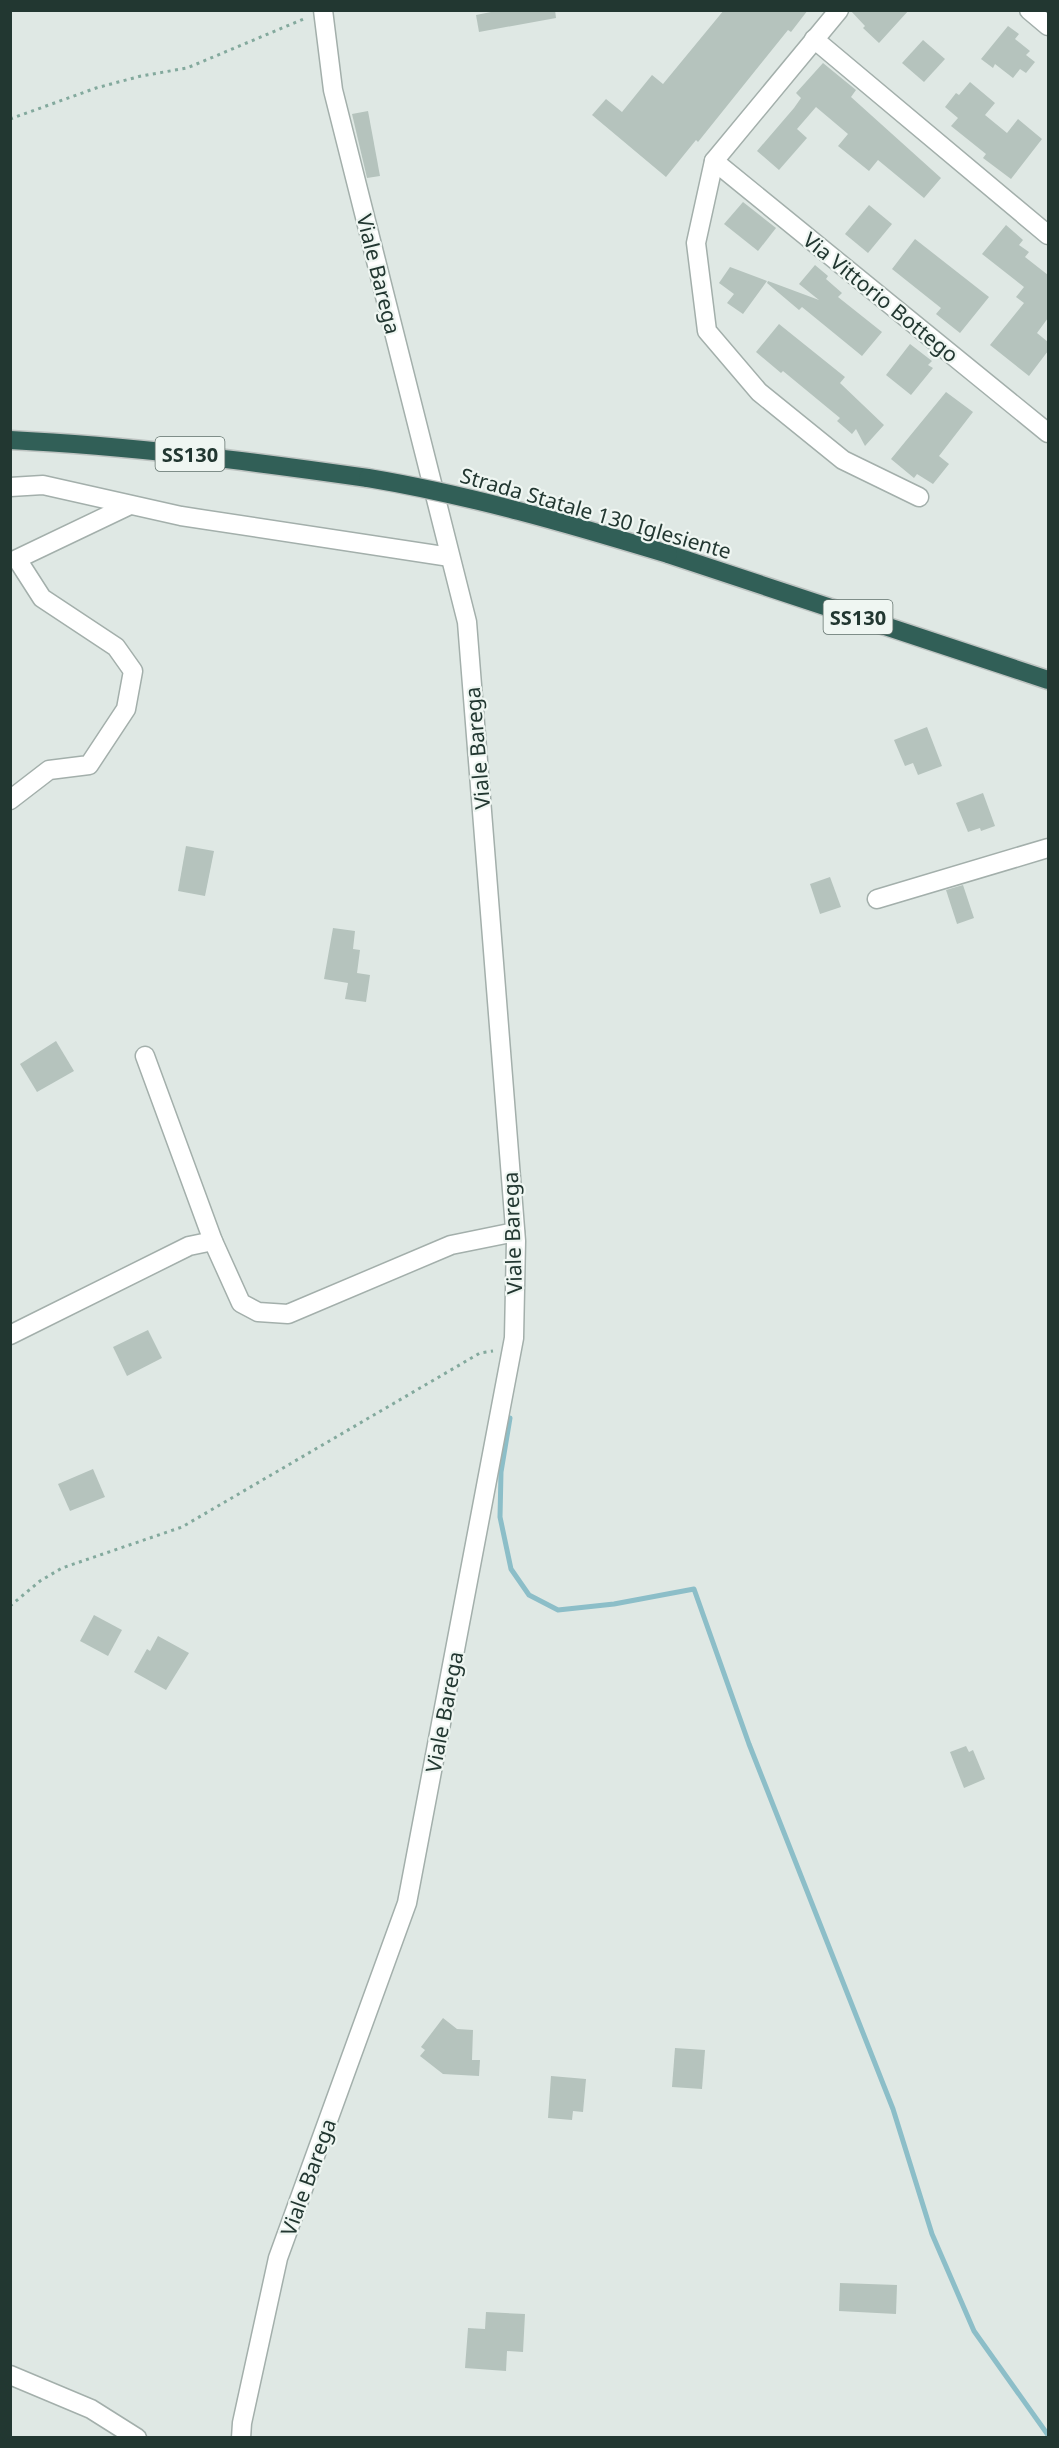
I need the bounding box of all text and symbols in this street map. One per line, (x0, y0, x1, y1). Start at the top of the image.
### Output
street label: Viale Barega (351, 211, 407, 337)
street label: Via Vittorio Bottego (797, 226, 965, 368)
road number: SS130 (156, 437, 225, 471)
street label: Strada Statale 130 Iglesiente (457, 461, 735, 565)
road number: SS130 (824, 600, 892, 634)
street label: Viale Barega (458, 686, 496, 810)
street label: Viale Barega (496, 1171, 528, 1295)
street label: Viale Barega (419, 1649, 469, 1775)
street label: Viale Barega (274, 2115, 342, 2239)

